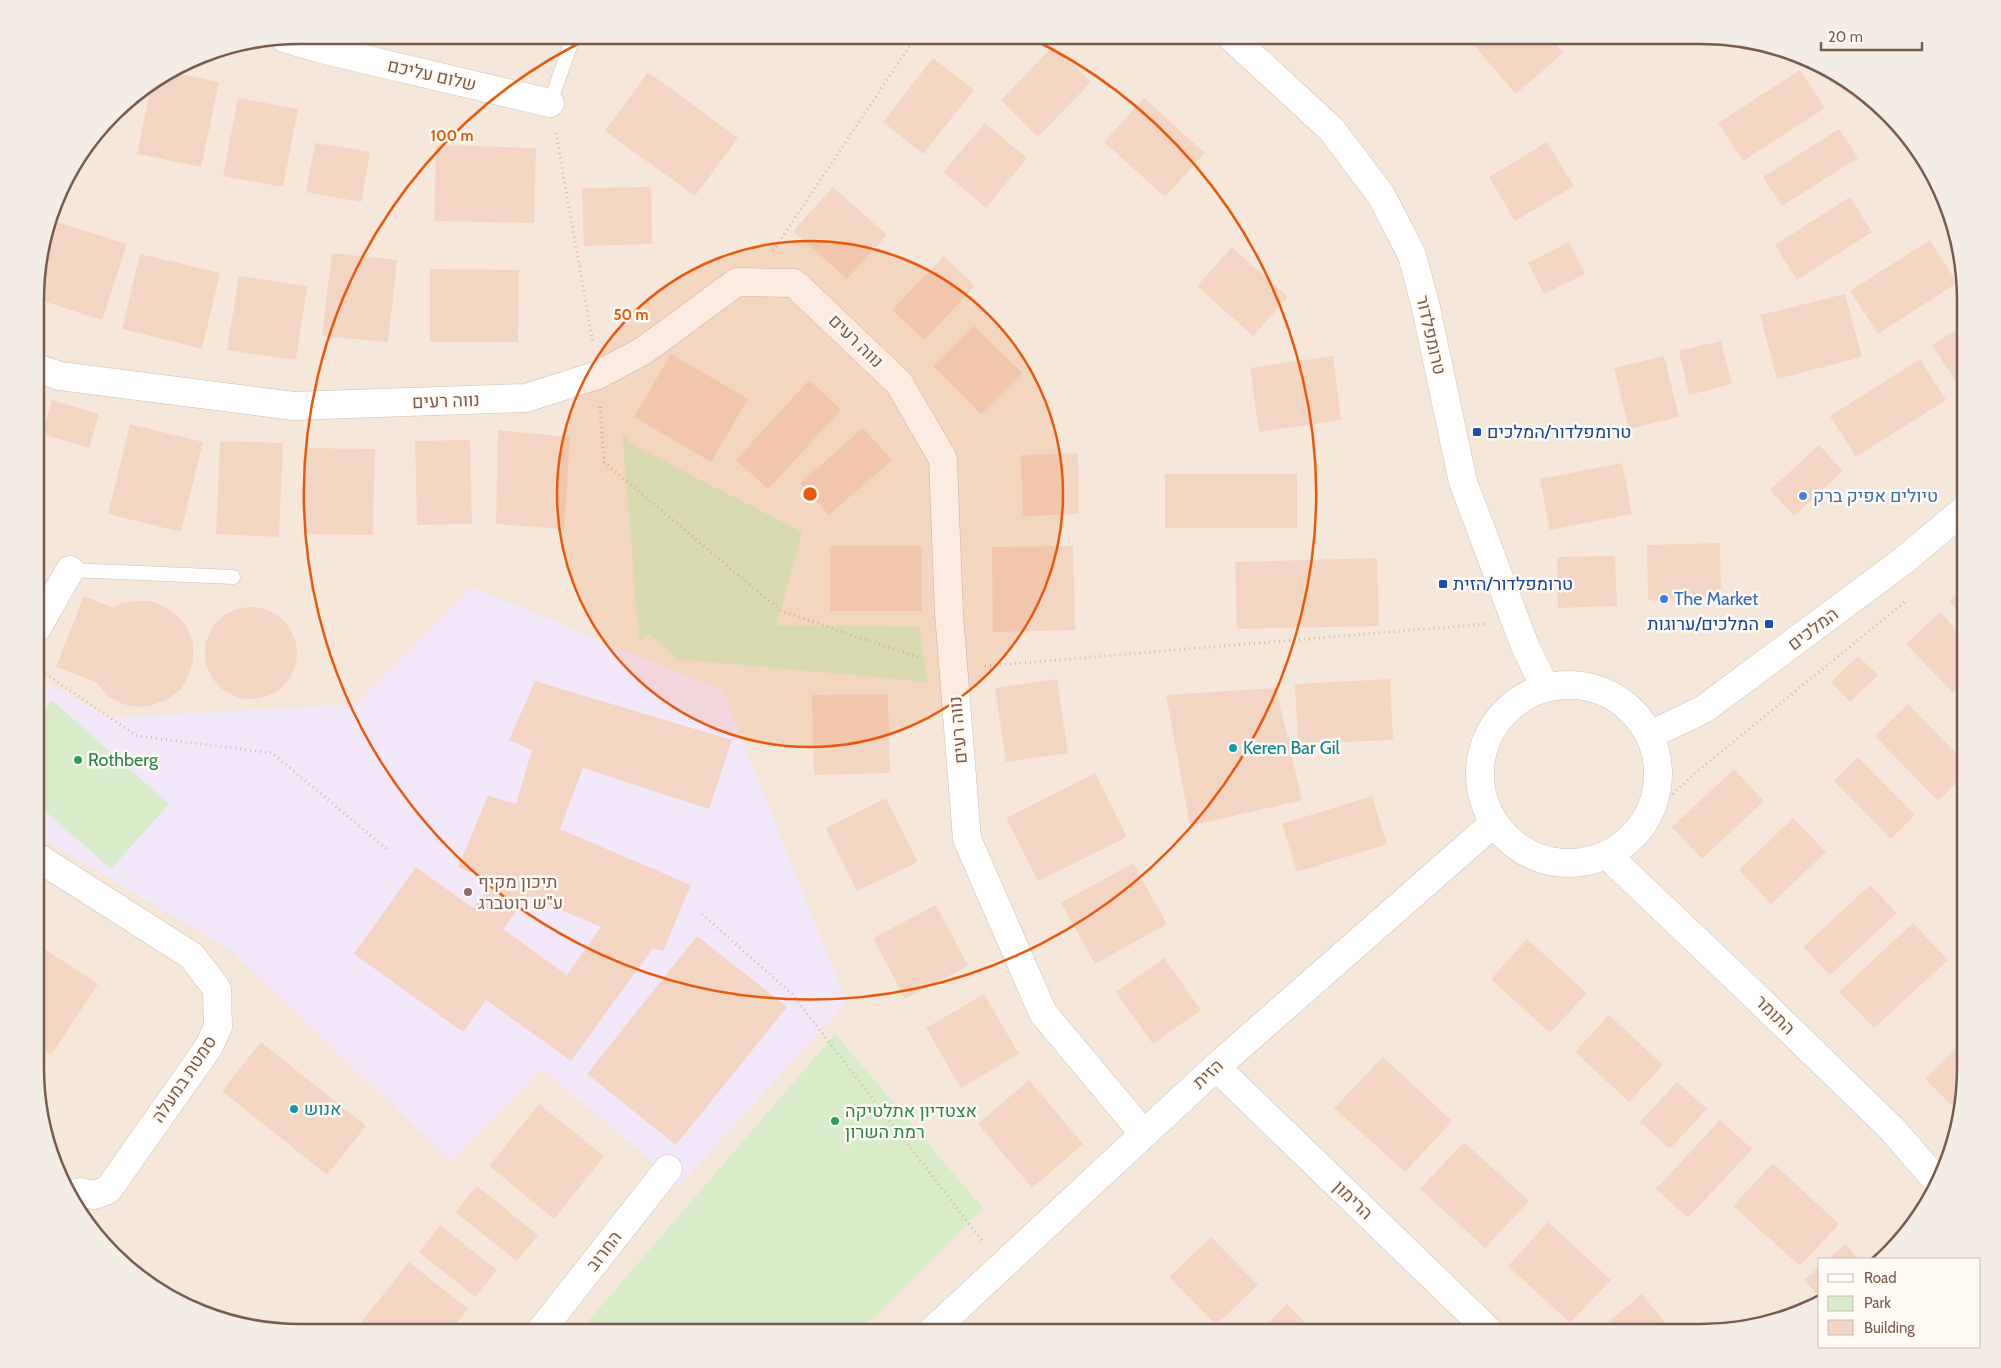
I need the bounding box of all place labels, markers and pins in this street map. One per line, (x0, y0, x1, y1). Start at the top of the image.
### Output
place label: טרומפלדור/המלכים (1487, 421, 1631, 443)
marker: טרומפלדור/המלכים (1471, 426, 1483, 438)
centre of rings (801, 485, 819, 503)
place label: טיולים אפיק ברק (1813, 485, 1938, 507)
marker: טיולים אפיק ברק (1797, 490, 1809, 502)
place label: טרומפלדור/הזית (1453, 573, 1573, 595)
marker: טרומפלדור/הזית (1437, 578, 1449, 590)
place label: The Market (1674, 588, 1758, 610)
marker: The Market (1658, 593, 1670, 605)
place label: המלכים/ערוגות (1647, 613, 1759, 635)
marker: המלכים/ערוגות (1763, 618, 1775, 630)
place label: Keren Bar Gil (1243, 737, 1341, 759)
marker: Keren Bar Gil (1227, 742, 1239, 754)
place label: Rothberg (88, 749, 159, 771)
marker: Rothberg (72, 754, 84, 766)
place label: תיכון מקיף ע"ש רוטברג (478, 871, 563, 914)
marker: תיכון מקיף ע"ש רוטברג (462, 886, 474, 898)
place label: אנוש (304, 1098, 342, 1120)
place label: אצטדיון אתלטיקה רמת השרון (845, 1100, 977, 1143)
marker: אנוש (288, 1103, 300, 1115)
marker: אצטדיון אתלטיקה רמת השרון (829, 1115, 841, 1127)

